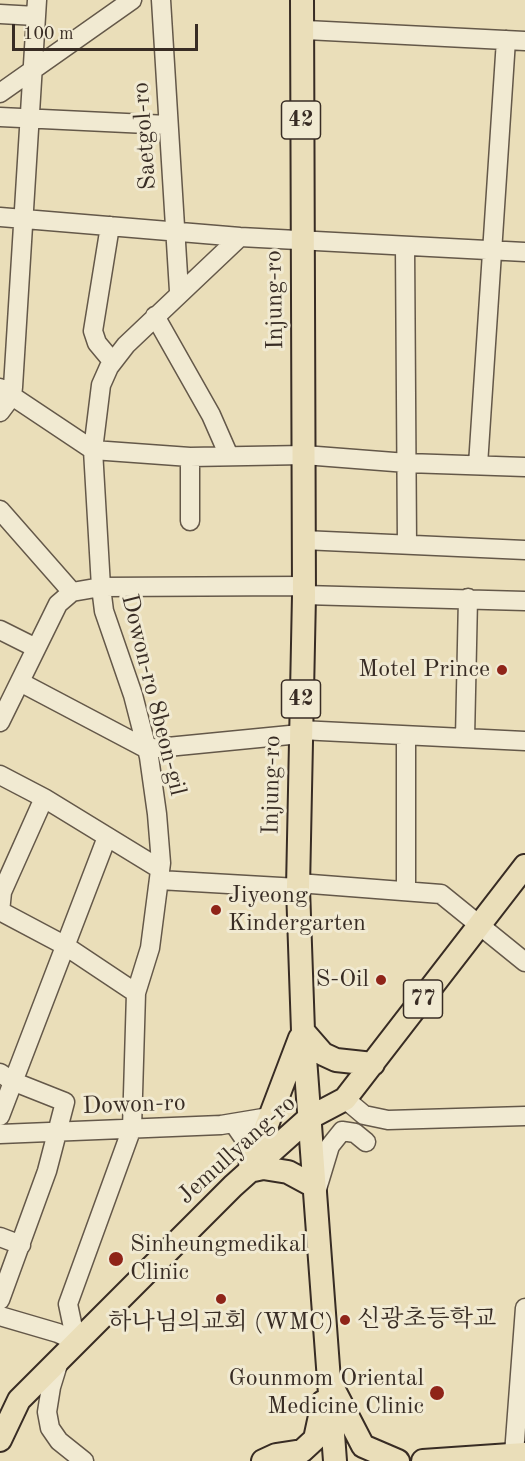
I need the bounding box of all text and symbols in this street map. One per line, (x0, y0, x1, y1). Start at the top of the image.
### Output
scale bar (15, 12, 201, 50)
text: 100 m (23, 25, 74, 43)
street label: Saetgol-ro (127, 81, 163, 191)
road number: 42 (282, 101, 320, 139)
street label: Injung-ro (260, 250, 290, 350)
street label: Dowon-ro 8beon-gil (114, 591, 192, 799)
place label: Motel Prince (358, 656, 490, 684)
marker: Motel Prince (495, 663, 509, 677)
road number: 42 (282, 680, 320, 718)
street label: Injung-ro (257, 735, 287, 835)
place label: Jiyeong Kindergarten (228, 882, 366, 938)
marker: Jiyeong Kindergarten (209, 903, 223, 917)
place label: S-Oil (315, 966, 369, 994)
marker: S-Oil (374, 973, 388, 987)
road number: 77 (404, 980, 442, 1018)
street label: Dowon-ro (82, 1089, 186, 1121)
street label: Jemullyang-ro (172, 1089, 302, 1211)
place label: Sinheungmedikal Clinic (130, 1231, 307, 1287)
marker: Sinheungmedikal Clinic (107, 1250, 125, 1268)
marker: 하나님의교회 (WMC) (214, 1292, 228, 1306)
place label: 신광초등학교 (357, 1306, 496, 1334)
place label: 하나님의교회 (WMC) (108, 1309, 334, 1337)
marker: 신광초등학교 (338, 1313, 352, 1327)
place label: Gounmom Oriental Medicine Clinic (228, 1365, 424, 1421)
marker: Gounmom Oriental Medicine Clinic (428, 1384, 446, 1402)

